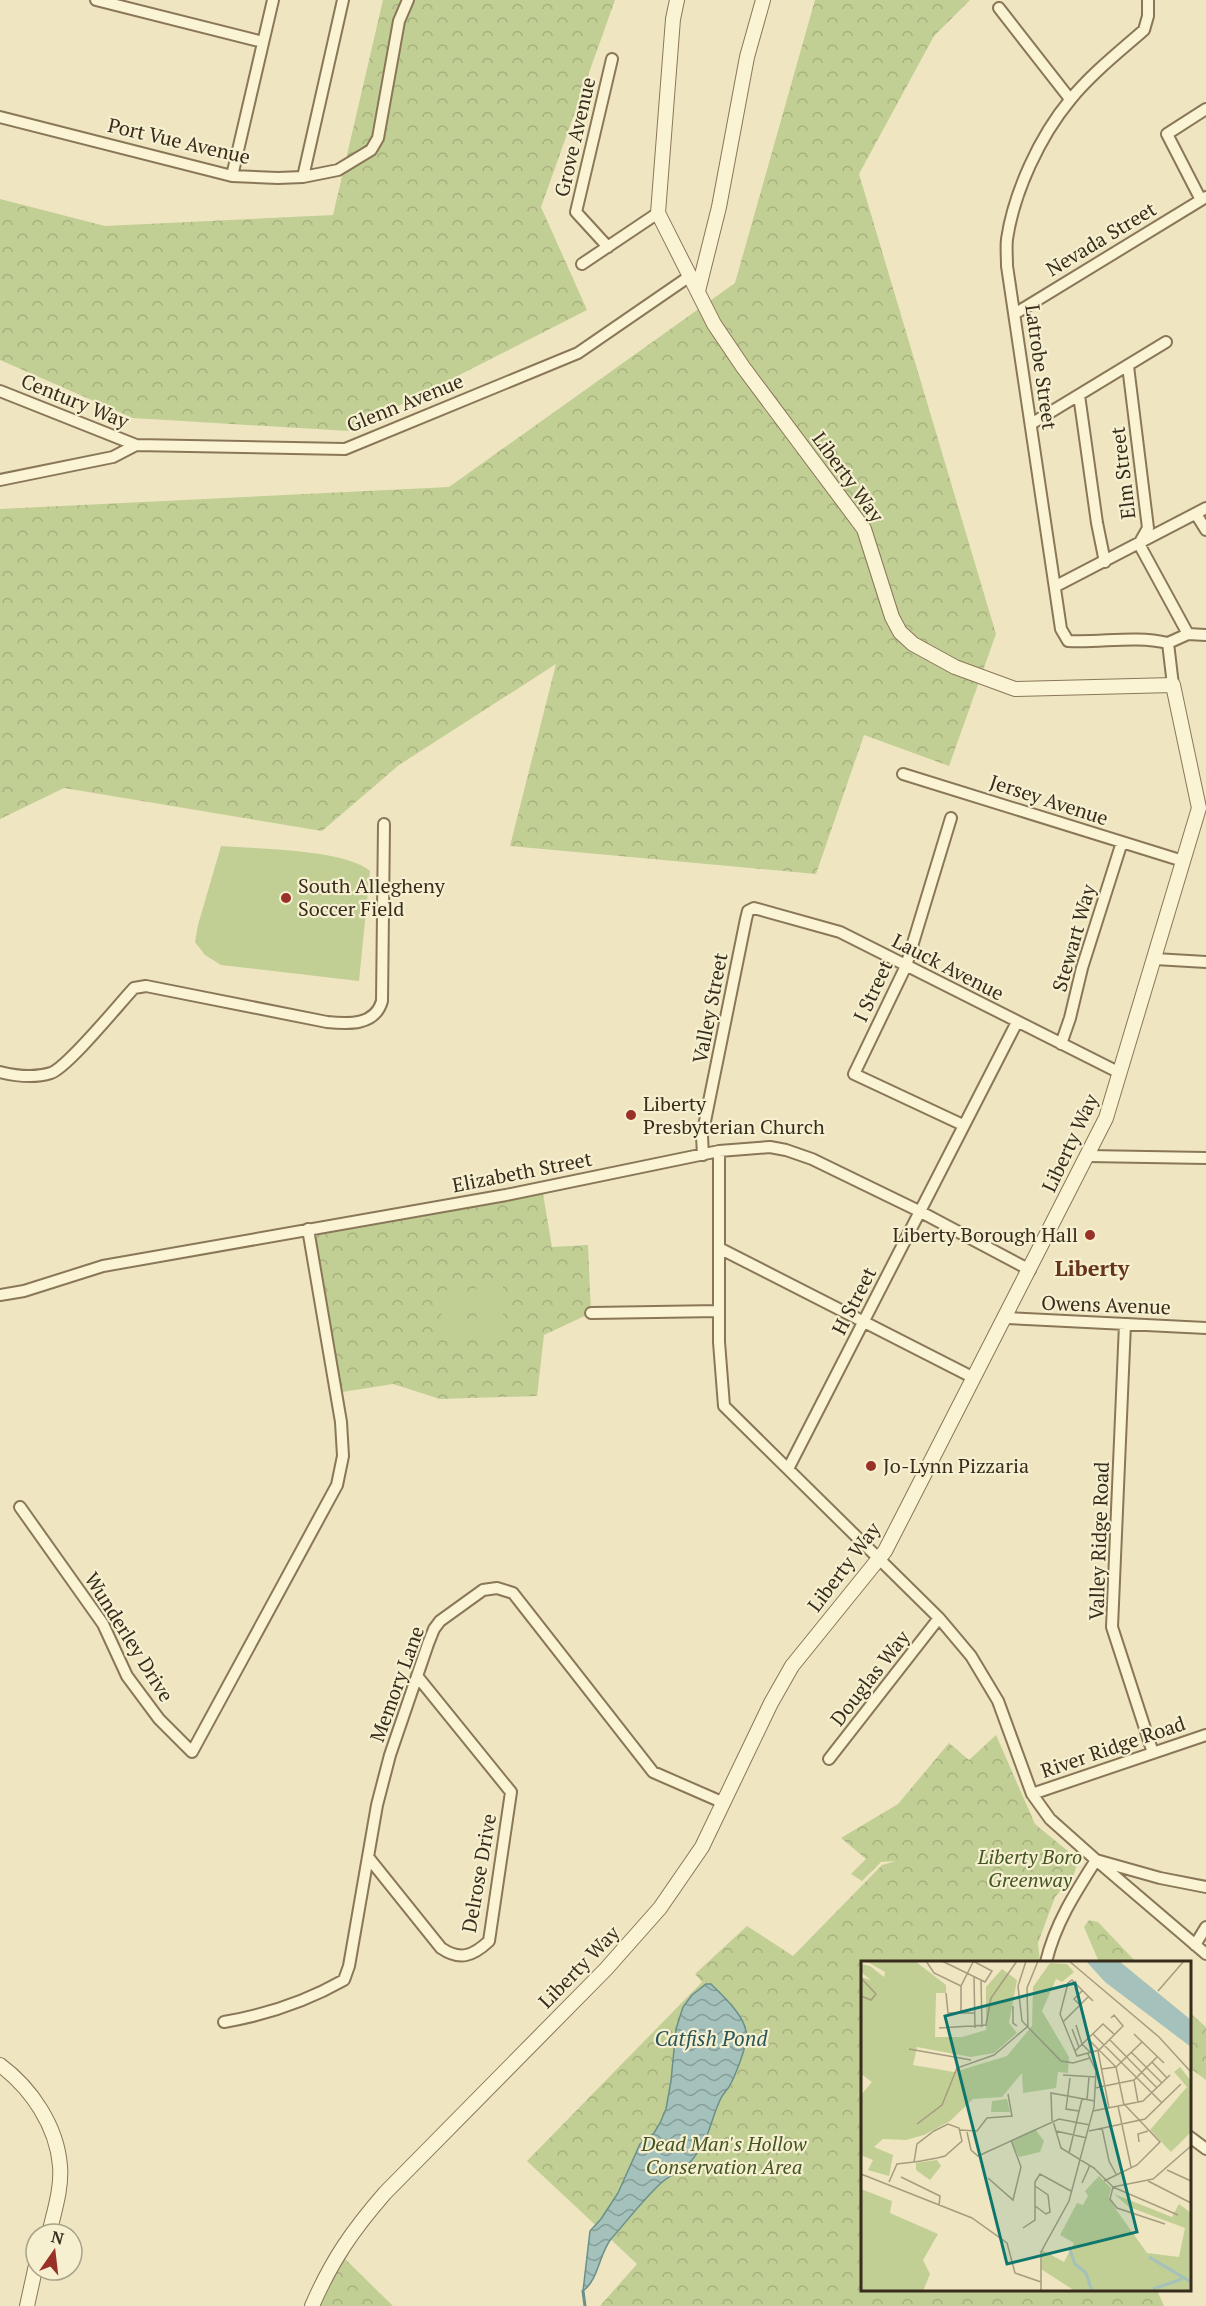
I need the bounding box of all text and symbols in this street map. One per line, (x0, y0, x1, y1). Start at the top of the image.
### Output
street label: Grove Avenue (548, 74, 601, 199)
street label: Port Vue Avenue (105, 111, 253, 170)
street label: Nevada Street (1041, 195, 1161, 282)
street label: Latrobe Street (1019, 302, 1064, 432)
street label: Century Way (17, 367, 134, 435)
street label: Glenn Avenue (342, 367, 467, 438)
street label: Elm Street (1103, 425, 1142, 521)
street label: Liberty Way (806, 426, 891, 528)
street label: Jersey Avenue (987, 768, 1112, 831)
place label: South Allegheny Soccer Field (298, 872, 446, 922)
street label: Stewart Way (1045, 880, 1102, 995)
marker: South Allegheny Soccer Field (279, 891, 293, 905)
street label: Lauck Avenue (888, 927, 1009, 1006)
street label: Valley Street (686, 950, 734, 1066)
street label: I Street (847, 955, 899, 1026)
street label: Liberty Way (1035, 1088, 1104, 1196)
place label: Liberty Presbyterian Church (643, 1090, 825, 1140)
marker: Liberty Presbyterian Church (624, 1108, 638, 1122)
street label: Elizabeth Street (450, 1145, 595, 1198)
place label: Liberty Borough Hall (893, 1221, 1078, 1248)
marker: Liberty Borough Hall (1083, 1228, 1097, 1242)
district label: Liberty (1055, 1253, 1130, 1282)
street label: H Street (825, 1262, 882, 1339)
street label: Owens Avenue (1041, 1289, 1171, 1320)
place label: Jo-Lynn Pizzaria (883, 1452, 1029, 1479)
marker: Jo-Lynn Pizzaria (864, 1459, 878, 1473)
street label: Valley Ridge Road (1082, 1461, 1115, 1621)
street label: Liberty Way (801, 1516, 887, 1617)
street label: Wunderley Drive (79, 1567, 180, 1707)
street label: Memory Lane (363, 1622, 430, 1746)
street label: Douglas Way (824, 1624, 916, 1731)
street label: River Ridge Road (1037, 1709, 1189, 1784)
street label: Delrose Drive (455, 1811, 502, 1934)
park label: Liberty Boro Greenway (977, 1843, 1082, 1893)
street label: Liberty Way (532, 1919, 626, 2014)
inset map (861, 1961, 1191, 2291)
water label: Catfish Pond (654, 2024, 768, 2052)
park label: Dead Man's Hollow Conservation Area (640, 2130, 807, 2180)
north arrow (24, 2222, 84, 2282)
text: N (49, 2225, 66, 2250)

